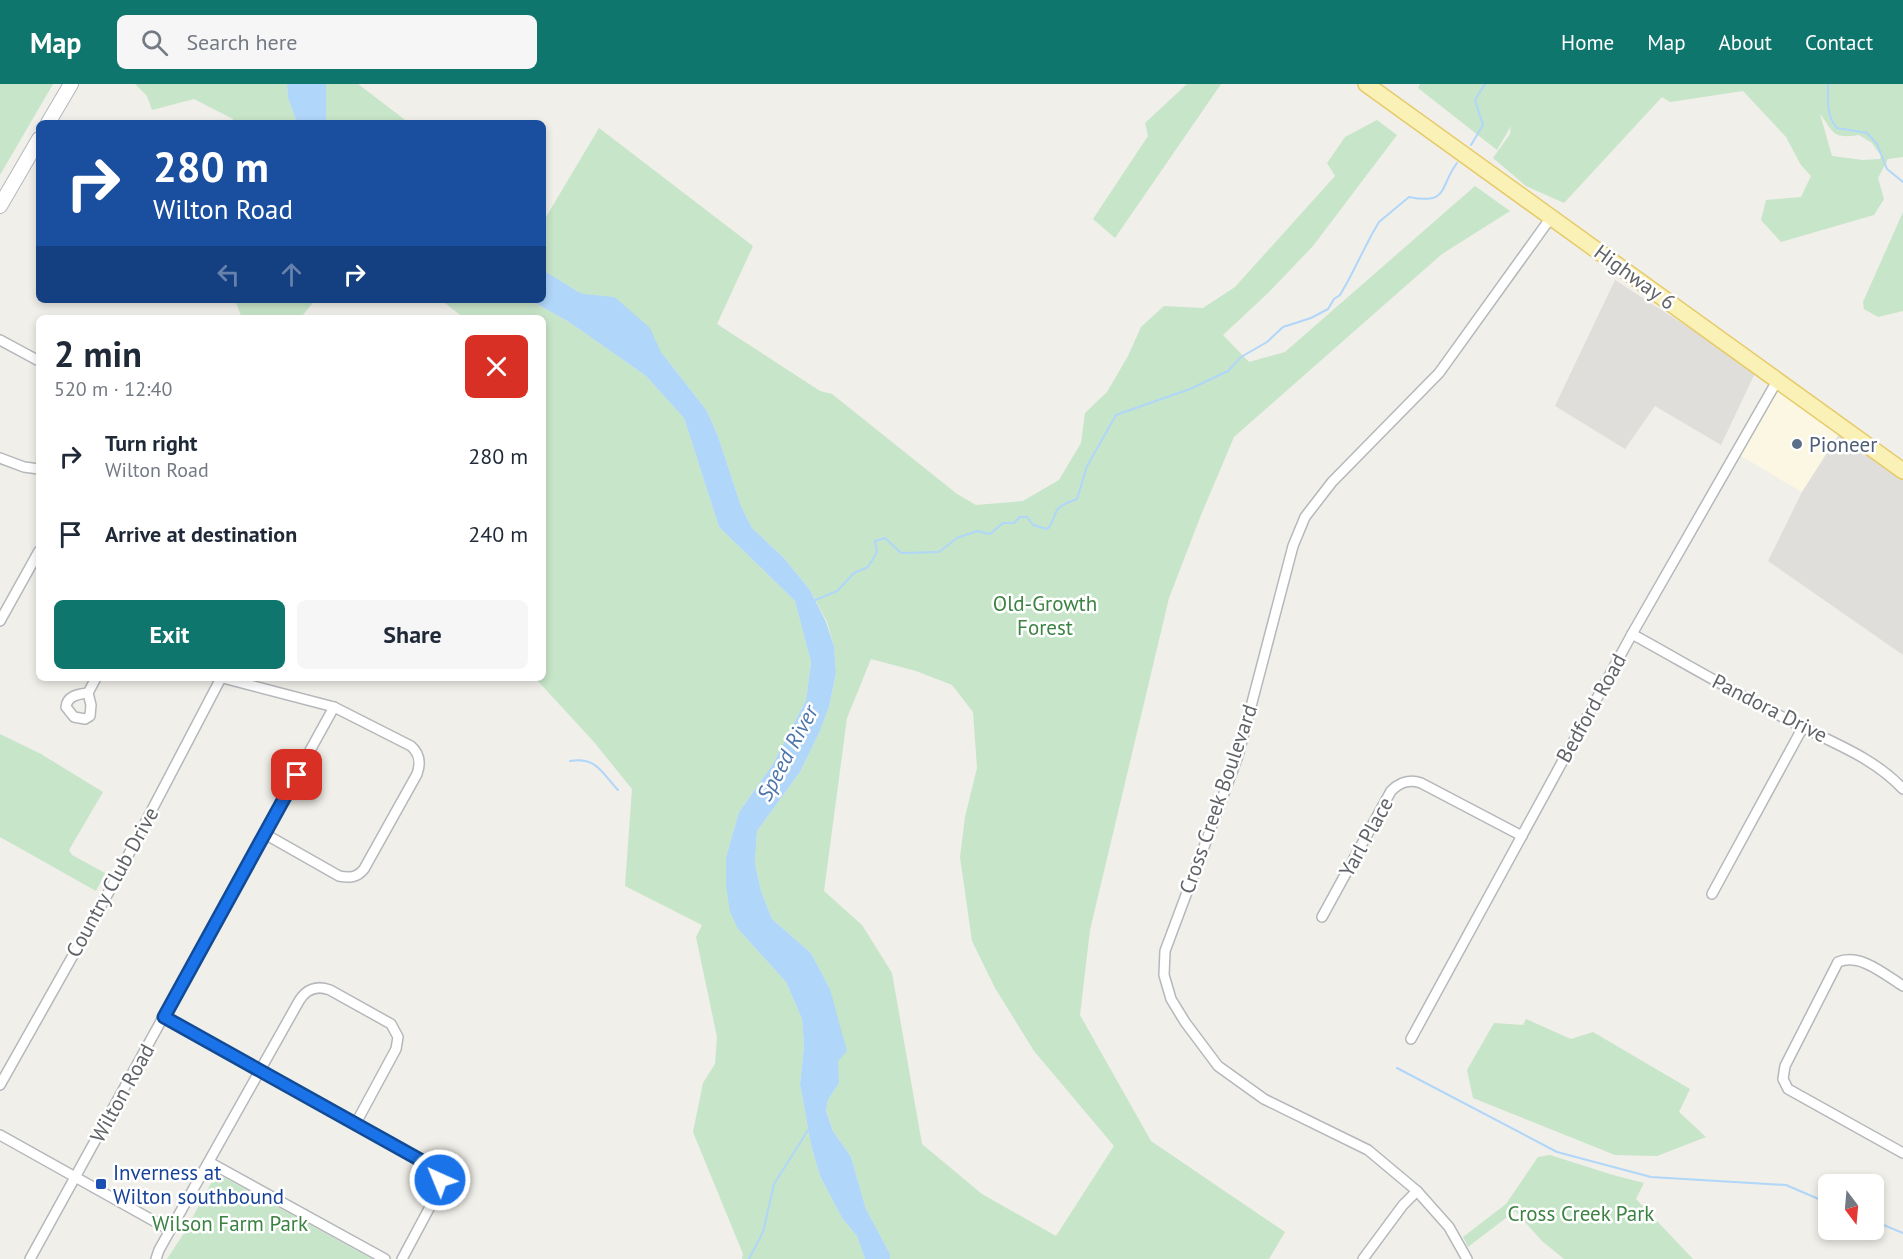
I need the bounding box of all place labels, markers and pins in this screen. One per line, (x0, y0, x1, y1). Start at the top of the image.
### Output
place label: Pioneer (1809, 431, 1877, 458)
marker: Pioneer (1790, 437, 1804, 451)
pin (271, 749, 322, 800)
place label: Inverness at Wilton southbound (113, 1159, 284, 1210)
marker: Inverness at Wilton southbound (94, 1177, 108, 1191)

